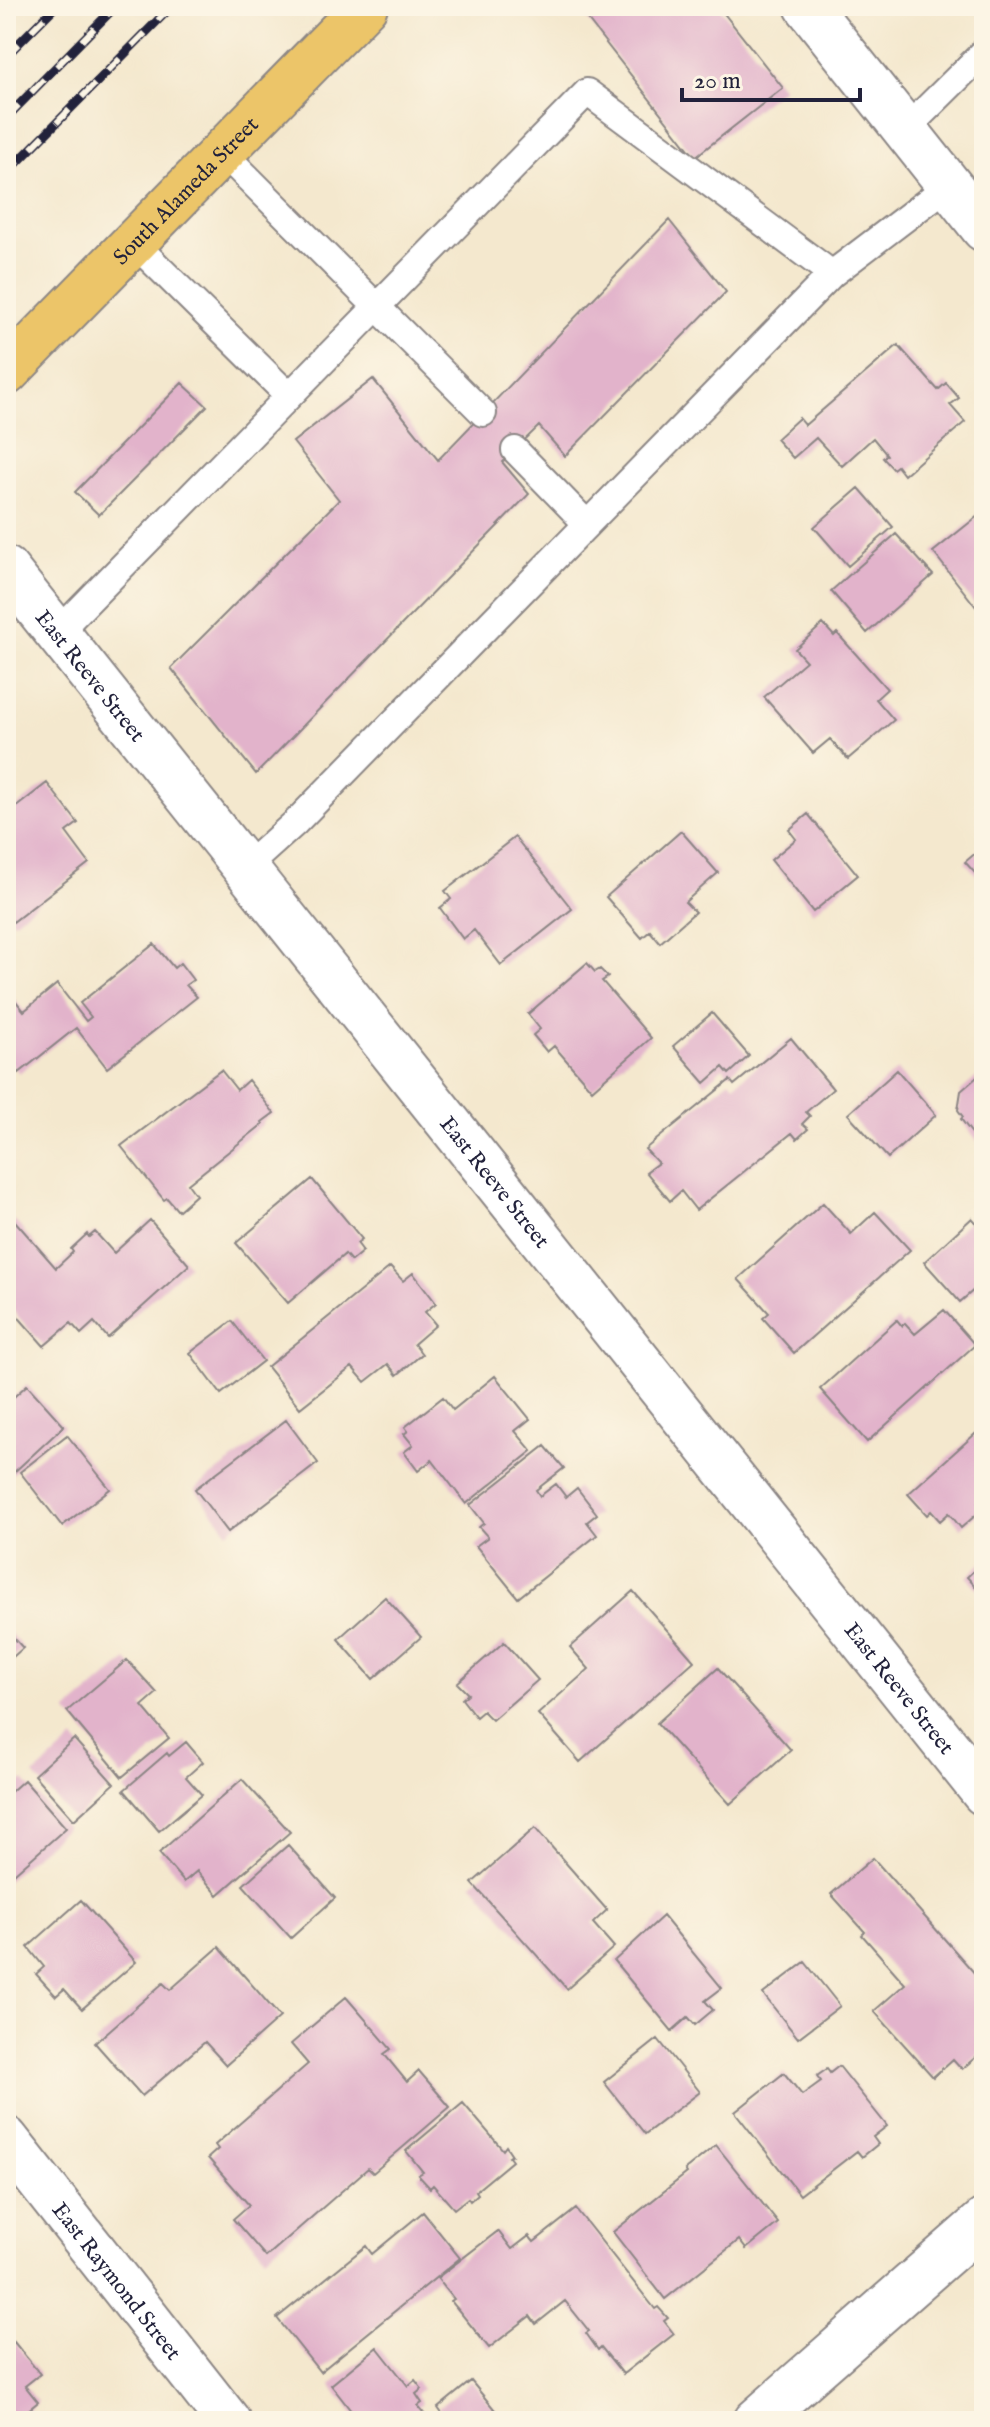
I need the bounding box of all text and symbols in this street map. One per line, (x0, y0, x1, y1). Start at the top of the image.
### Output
scale bar (682, 52, 860, 102)
text: 20 m (694, 66, 741, 97)
street label: South Alameda Street (108, 111, 266, 272)
street label: East Reeve Street (28, 605, 151, 748)
street label: East Reeve Street (433, 1111, 555, 1255)
street label: East Reeve Street (837, 1617, 960, 1761)
street label: East Raymond Street (45, 2197, 187, 2367)

